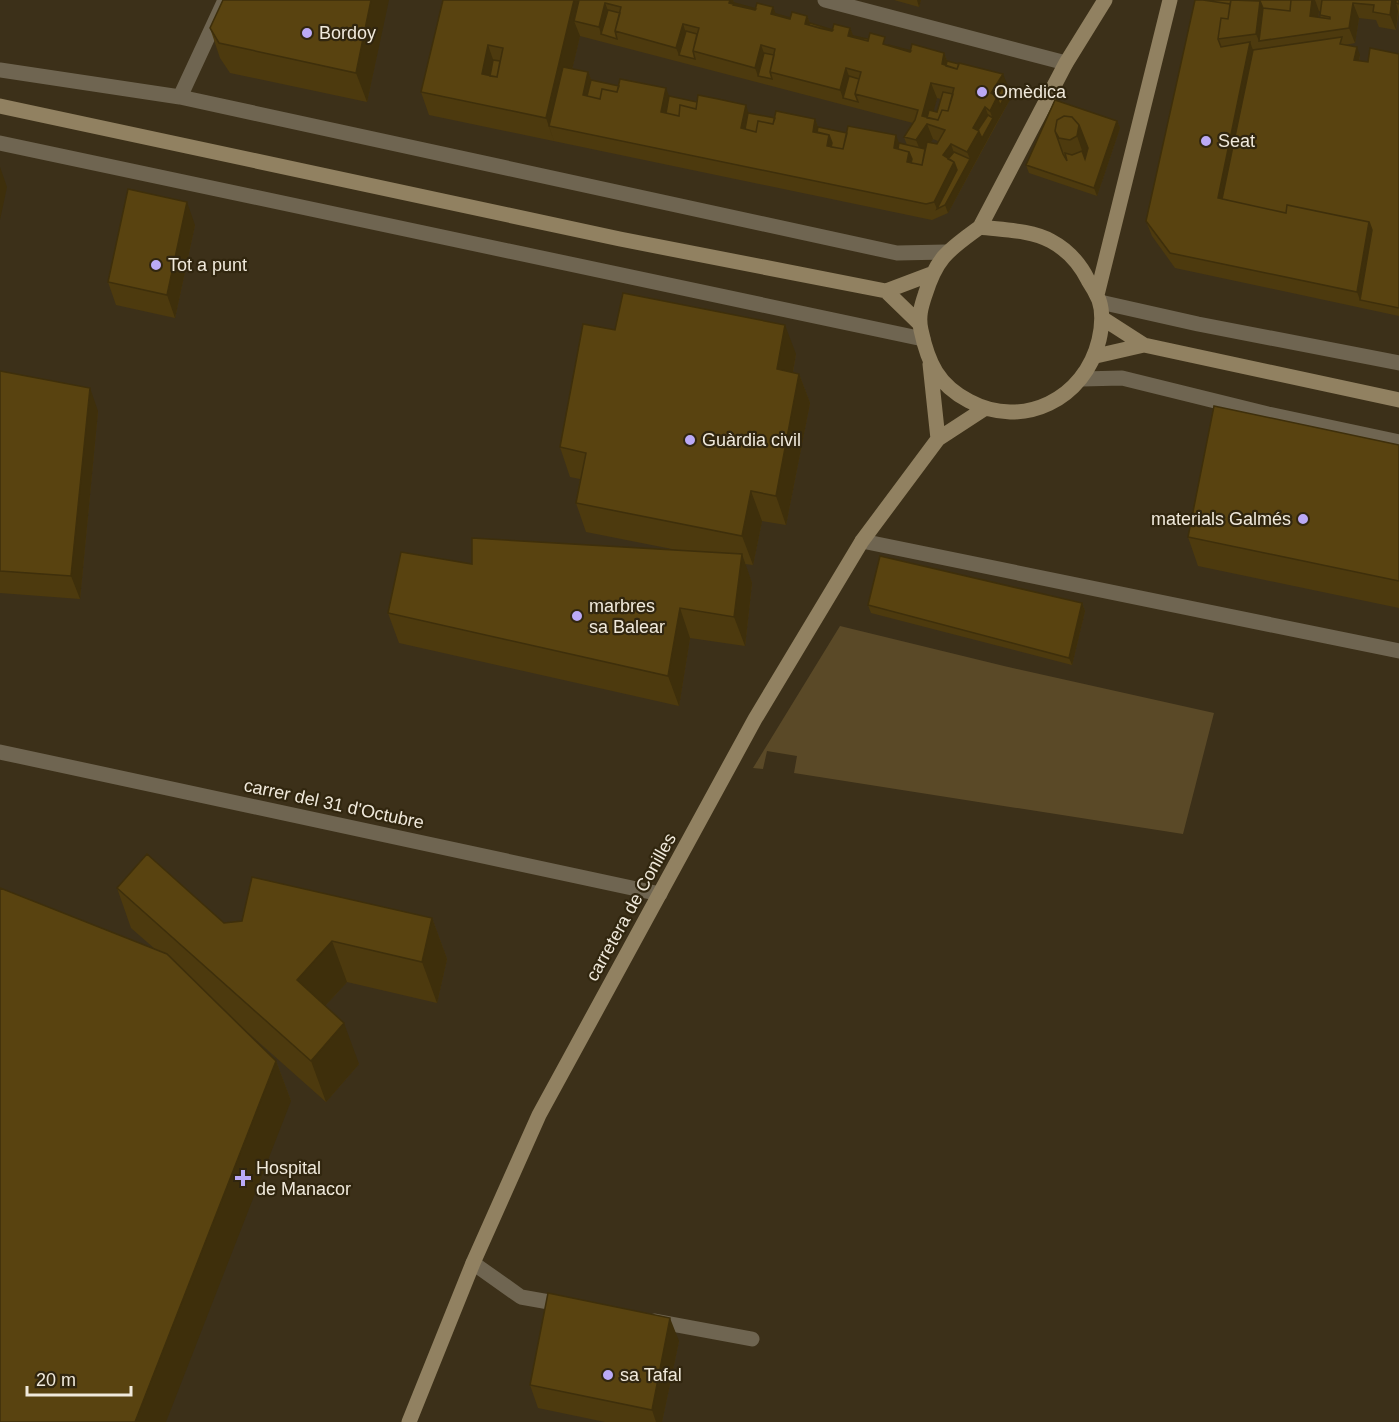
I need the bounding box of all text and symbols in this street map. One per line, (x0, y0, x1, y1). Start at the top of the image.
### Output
place label: Bordoy (319, 23, 376, 43)
marker: Bordoy (300, 26, 314, 40)
place label: Omèdica (994, 82, 1067, 102)
marker: Omèdica (975, 85, 989, 99)
place label: Seat (1218, 131, 1255, 151)
marker: Seat (1199, 134, 1213, 148)
place label: Tot a punt (168, 255, 247, 275)
marker: Tot a punt (149, 258, 163, 272)
place label: Guàrdia civil (702, 430, 801, 450)
marker: Guàrdia civil (683, 433, 697, 447)
place label: materials Galmés (1151, 509, 1291, 529)
marker: materials Galmés (1296, 512, 1310, 526)
place label: marbres sa Balear (589, 596, 665, 637)
marker: marbres sa Balear (570, 609, 584, 623)
street label: carrer del 31 d'Octubre (242, 775, 426, 833)
street label: carretera de Conilles (582, 830, 680, 984)
place label: Hospital de Manacor (256, 1158, 351, 1199)
marker: Hospital de Manacor (234, 1169, 252, 1187)
scale bar (27, 1359, 130, 1397)
place label: sa Tafal (620, 1365, 682, 1385)
marker: sa Tafal (601, 1368, 615, 1382)
text: 20 m (36, 1370, 76, 1390)

